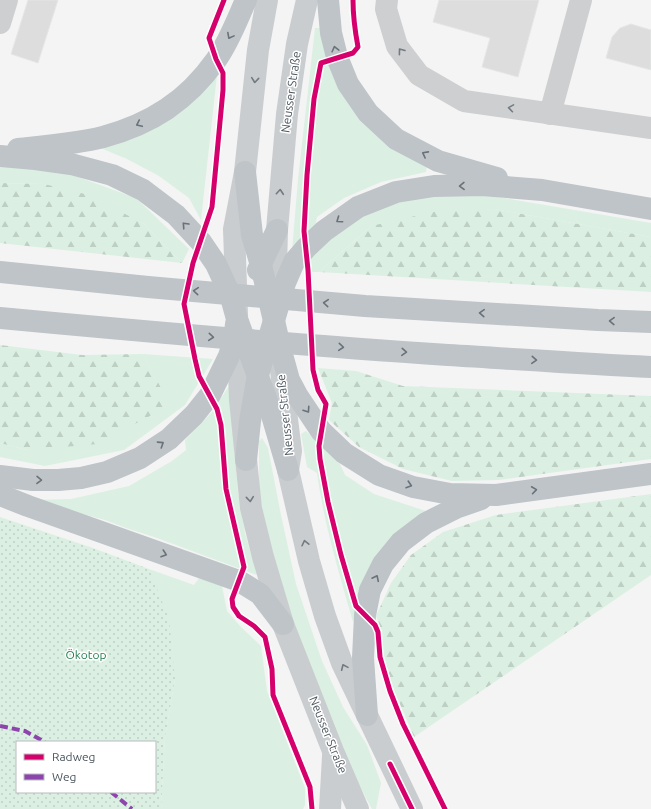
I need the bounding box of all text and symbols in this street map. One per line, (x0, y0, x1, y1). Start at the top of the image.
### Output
one-way arrow (227, 31, 234, 39)
one-way arrow (331, 46, 340, 53)
one-way arrow (398, 48, 405, 55)
street label: Neusser Straße (278, 50, 303, 133)
one-way arrow (251, 77, 260, 83)
one-way arrow (508, 104, 514, 113)
one-way arrow (135, 120, 142, 128)
one-way arrow (422, 152, 429, 159)
one-way arrow (459, 181, 465, 190)
one-way arrow (275, 189, 284, 195)
one-way arrow (337, 215, 344, 222)
one-way arrow (182, 222, 190, 230)
one-way arrow (193, 287, 199, 296)
one-way arrow (323, 298, 329, 307)
one-way arrow (479, 309, 485, 318)
one-way arrow (609, 317, 615, 325)
one-way arrow (208, 333, 214, 342)
one-way arrow (338, 343, 344, 352)
one-way arrow (401, 347, 407, 356)
one-way arrow (531, 356, 537, 365)
street label: Neusser Straße (274, 374, 295, 456)
one-way arrow (302, 406, 310, 413)
one-way arrow (157, 441, 164, 449)
one-way arrow (36, 476, 42, 484)
one-way arrow (405, 481, 412, 489)
one-way arrow (531, 486, 537, 495)
one-way arrow (246, 496, 255, 502)
one-way arrow (301, 540, 309, 546)
one-way arrow (161, 549, 168, 558)
one-way arrow (371, 574, 379, 582)
park label: Ökotop (66, 648, 106, 661)
one-way arrow (341, 663, 349, 671)
street label: Neusser Straße (307, 694, 350, 775)
legend (16, 741, 156, 793)
text: Radweg (52, 750, 95, 763)
text: Weg (52, 770, 76, 783)

